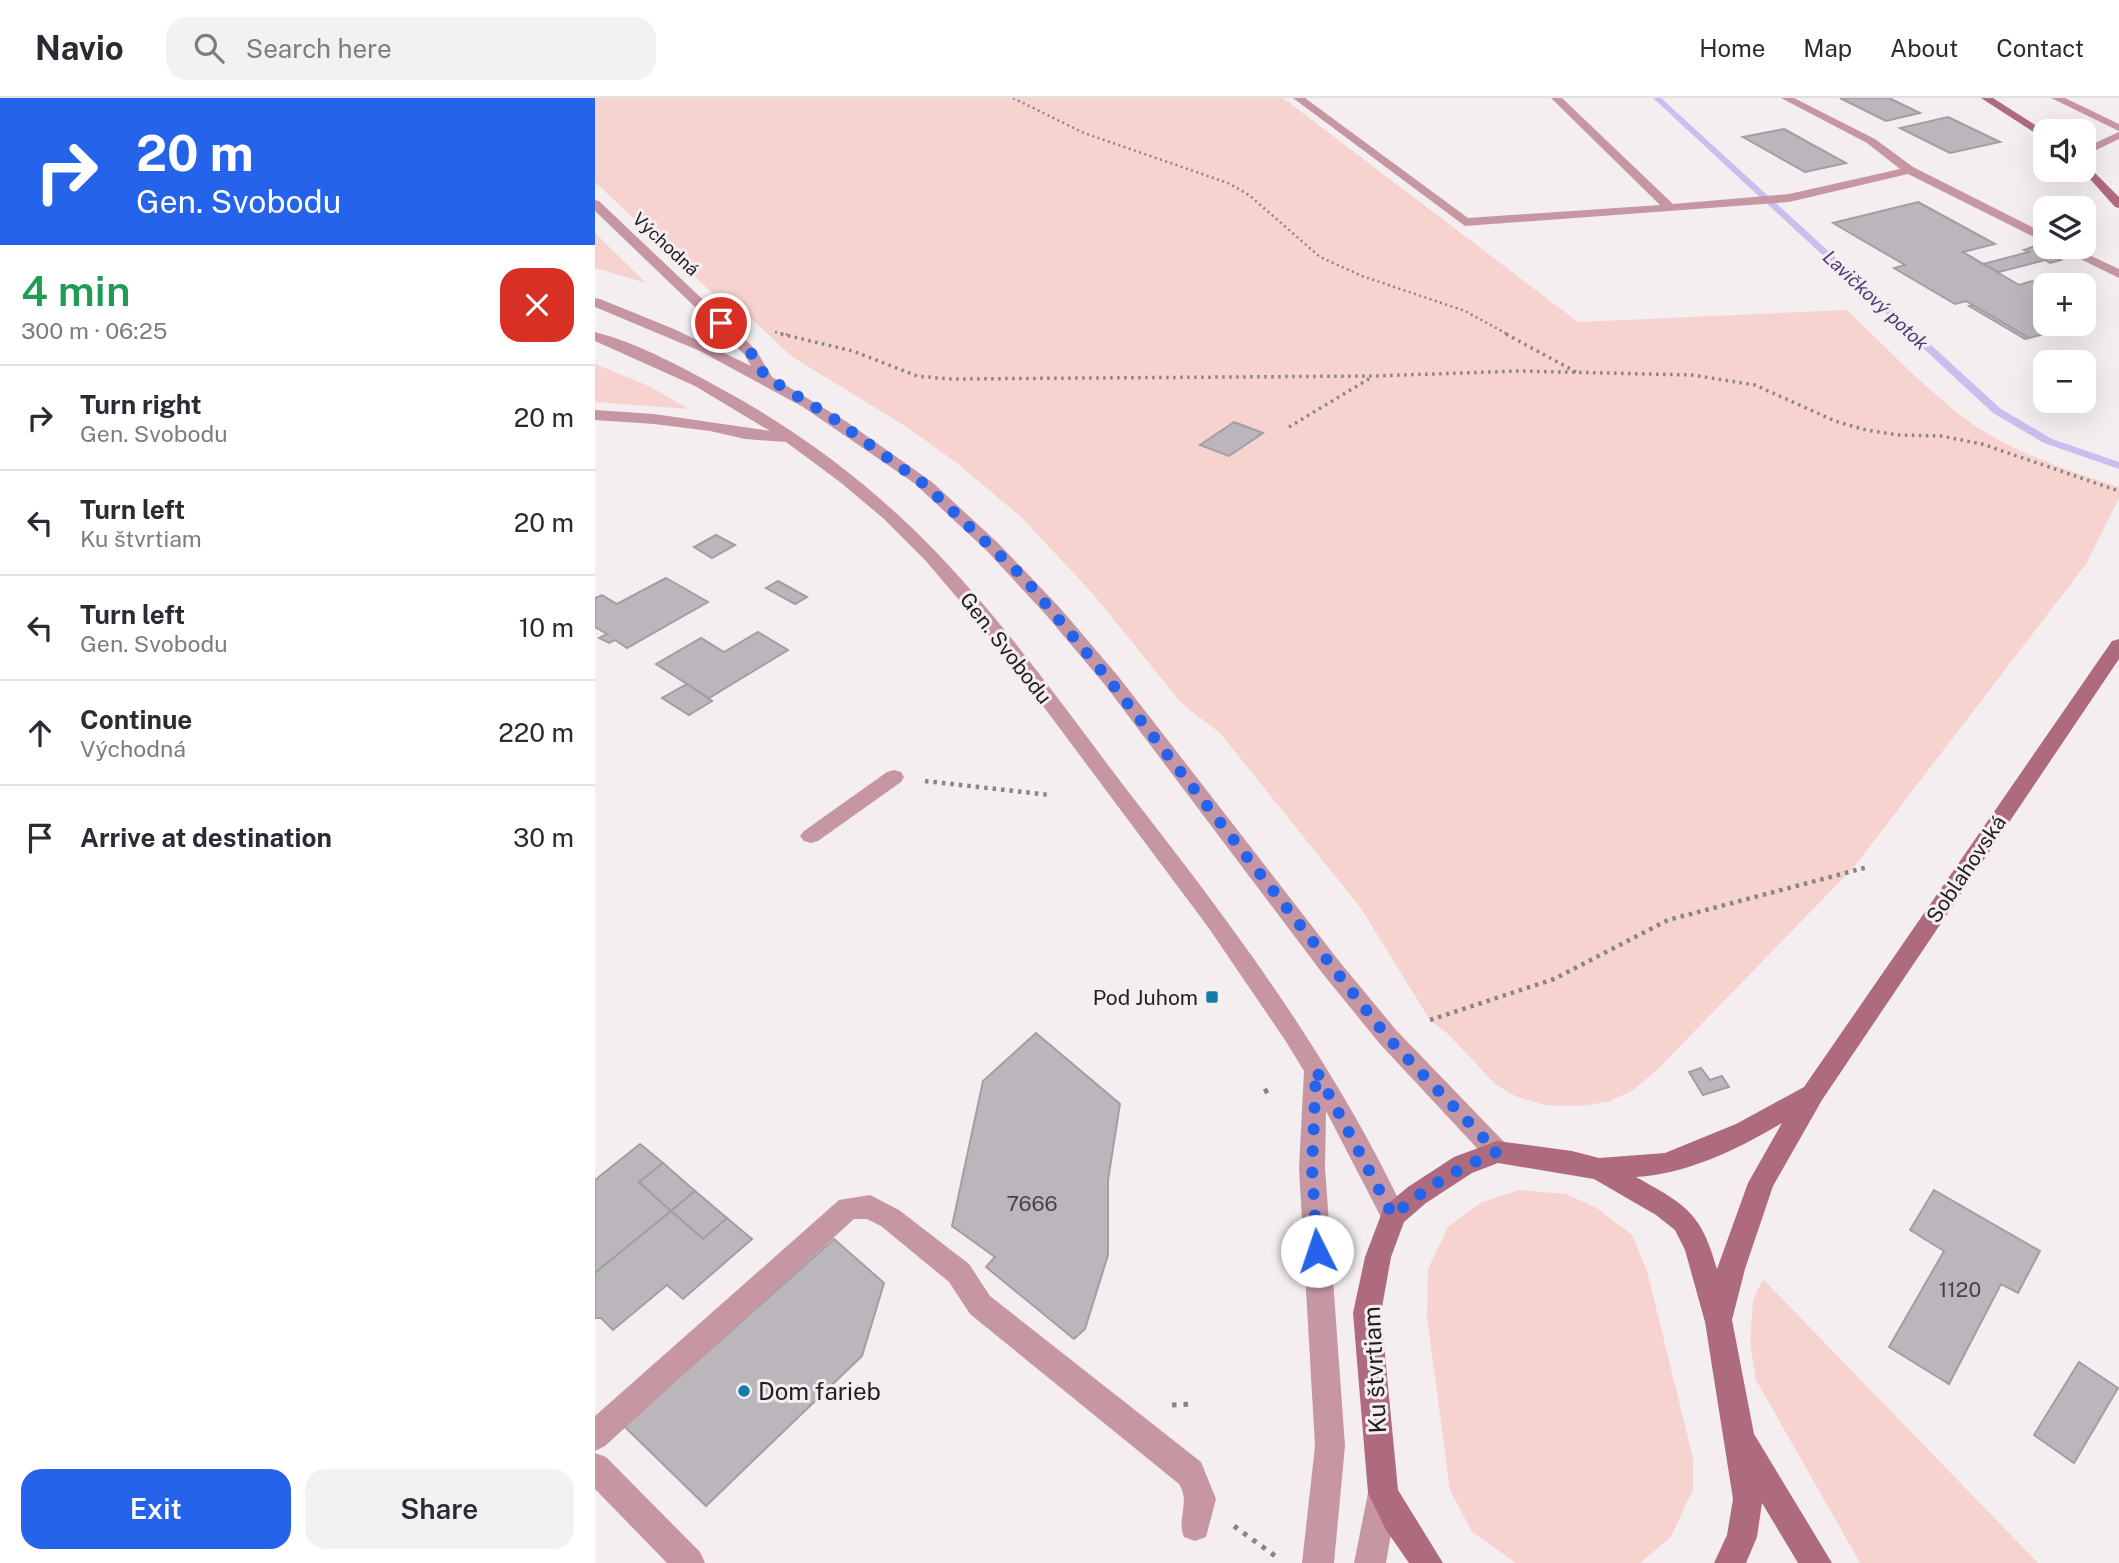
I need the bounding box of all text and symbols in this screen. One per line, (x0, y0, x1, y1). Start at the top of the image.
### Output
search box (166, 17, 656, 80)
text: Navio (35, 29, 124, 67)
icon: search (190, 29, 228, 67)
text: Search here (246, 33, 392, 64)
text: Home (1699, 34, 1765, 62)
text: Map (1803, 34, 1852, 62)
text: About (1890, 34, 1958, 62)
text: Contact (1996, 34, 2084, 62)
map controls (2033, 119, 2096, 413)
button: sound (2033, 119, 2096, 182)
text: 20 m (136, 124, 254, 182)
icon: right (21, 126, 112, 217)
text: Gen. Svobodu (136, 183, 341, 220)
button: layers (2033, 196, 2096, 259)
street label: Východná (629, 208, 703, 280)
water label: Lavičkový potok (1819, 246, 1934, 355)
text: 4 min (21, 266, 130, 315)
button: close (500, 268, 574, 342)
button: + (2033, 273, 2096, 336)
pin (691, 293, 751, 353)
icon: arrive (702, 304, 740, 342)
text: 300 m · 06:25 (21, 317, 167, 344)
button: − (2033, 350, 2096, 413)
text: Turn right (80, 389, 202, 420)
icon: right (21, 399, 59, 437)
text: 20 m (514, 402, 574, 433)
text: Gen. Svobodu (80, 420, 228, 447)
text: Turn left (80, 494, 185, 525)
icon: left (21, 504, 59, 542)
text: 20 m (514, 507, 574, 538)
text: Ku štvrtiam (80, 525, 202, 552)
street label: Gen. Svobodu (955, 587, 1057, 709)
text: Turn left (80, 599, 185, 630)
icon: left (21, 609, 59, 647)
text: 10 m (519, 612, 574, 643)
text: Gen. Svobodu (80, 630, 228, 657)
text: Continue (80, 704, 192, 735)
icon: ahead (21, 714, 59, 752)
text: 220 m (498, 717, 574, 748)
text: Východná (80, 735, 186, 762)
street label: Soblahovská (1921, 811, 2011, 927)
icon: arrive (21, 819, 59, 857)
text: Arrive at destination (80, 822, 332, 853)
text: 30 m (513, 822, 574, 853)
place label: Pod Juhom (1093, 985, 1198, 1010)
marker: Pod Juhom (1204, 989, 1220, 1005)
house number: 7666 (1006, 1191, 1058, 1216)
position arrow (1280, 1214, 1354, 1288)
house number: 1120 (1939, 1277, 1981, 1302)
street label: Ku štvrtiam (1357, 1306, 1391, 1434)
place label: Dom farieb (758, 1377, 881, 1405)
marker: Dom farieb (736, 1383, 752, 1399)
button: Exit (21, 1469, 291, 1549)
button: Share (305, 1469, 574, 1549)

